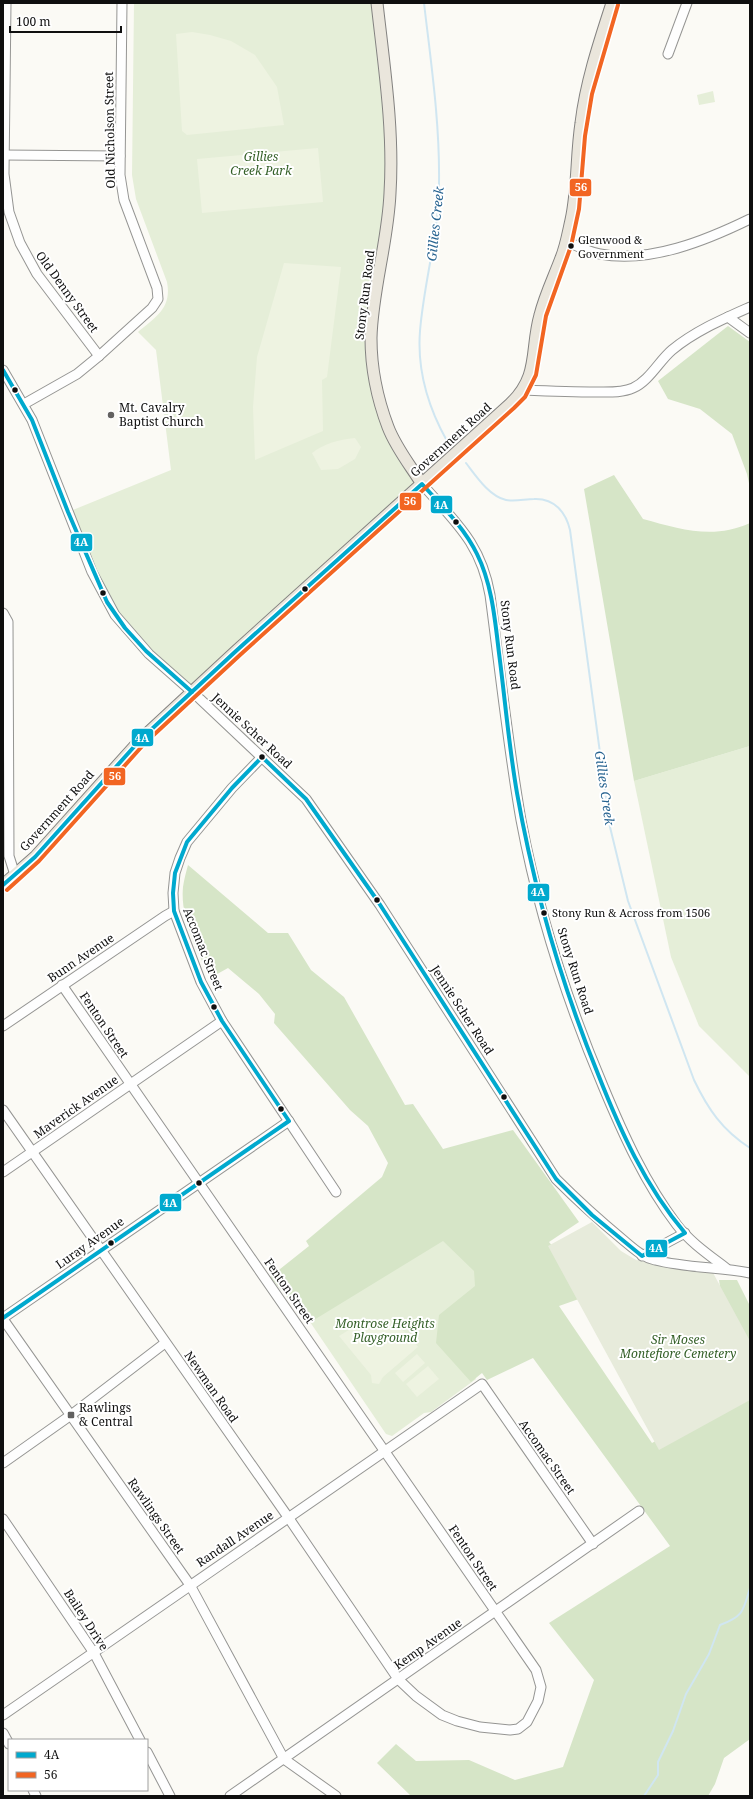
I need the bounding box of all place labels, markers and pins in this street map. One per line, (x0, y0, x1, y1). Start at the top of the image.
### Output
place label: Glenwood & Government (578, 232, 644, 261)
marker: Glenwood & Government (566, 241, 576, 251)
unlabelled marker (10, 385, 20, 395)
place label: Mt. Cavalry Baptist Church (119, 399, 204, 430)
marker: Mt. Cavalry Baptist Church (106, 410, 116, 420)
unlabelled marker (451, 517, 461, 527)
unlabelled marker (300, 584, 310, 594)
unlabelled marker (98, 588, 108, 598)
unlabelled marker (257, 752, 267, 762)
unlabelled marker (372, 895, 382, 905)
place label: Stony Run & Across from 1506 (552, 905, 710, 920)
marker: Stony Run & Across from 1506 (539, 908, 549, 918)
unlabelled marker (209, 1002, 219, 1012)
unlabelled marker (499, 1092, 509, 1102)
unlabelled marker (276, 1104, 286, 1114)
unlabelled marker (194, 1178, 204, 1188)
unlabelled marker (106, 1238, 116, 1248)
place label: Rawlings & Central (79, 1399, 133, 1430)
marker: Rawlings & Central (66, 1410, 76, 1420)

